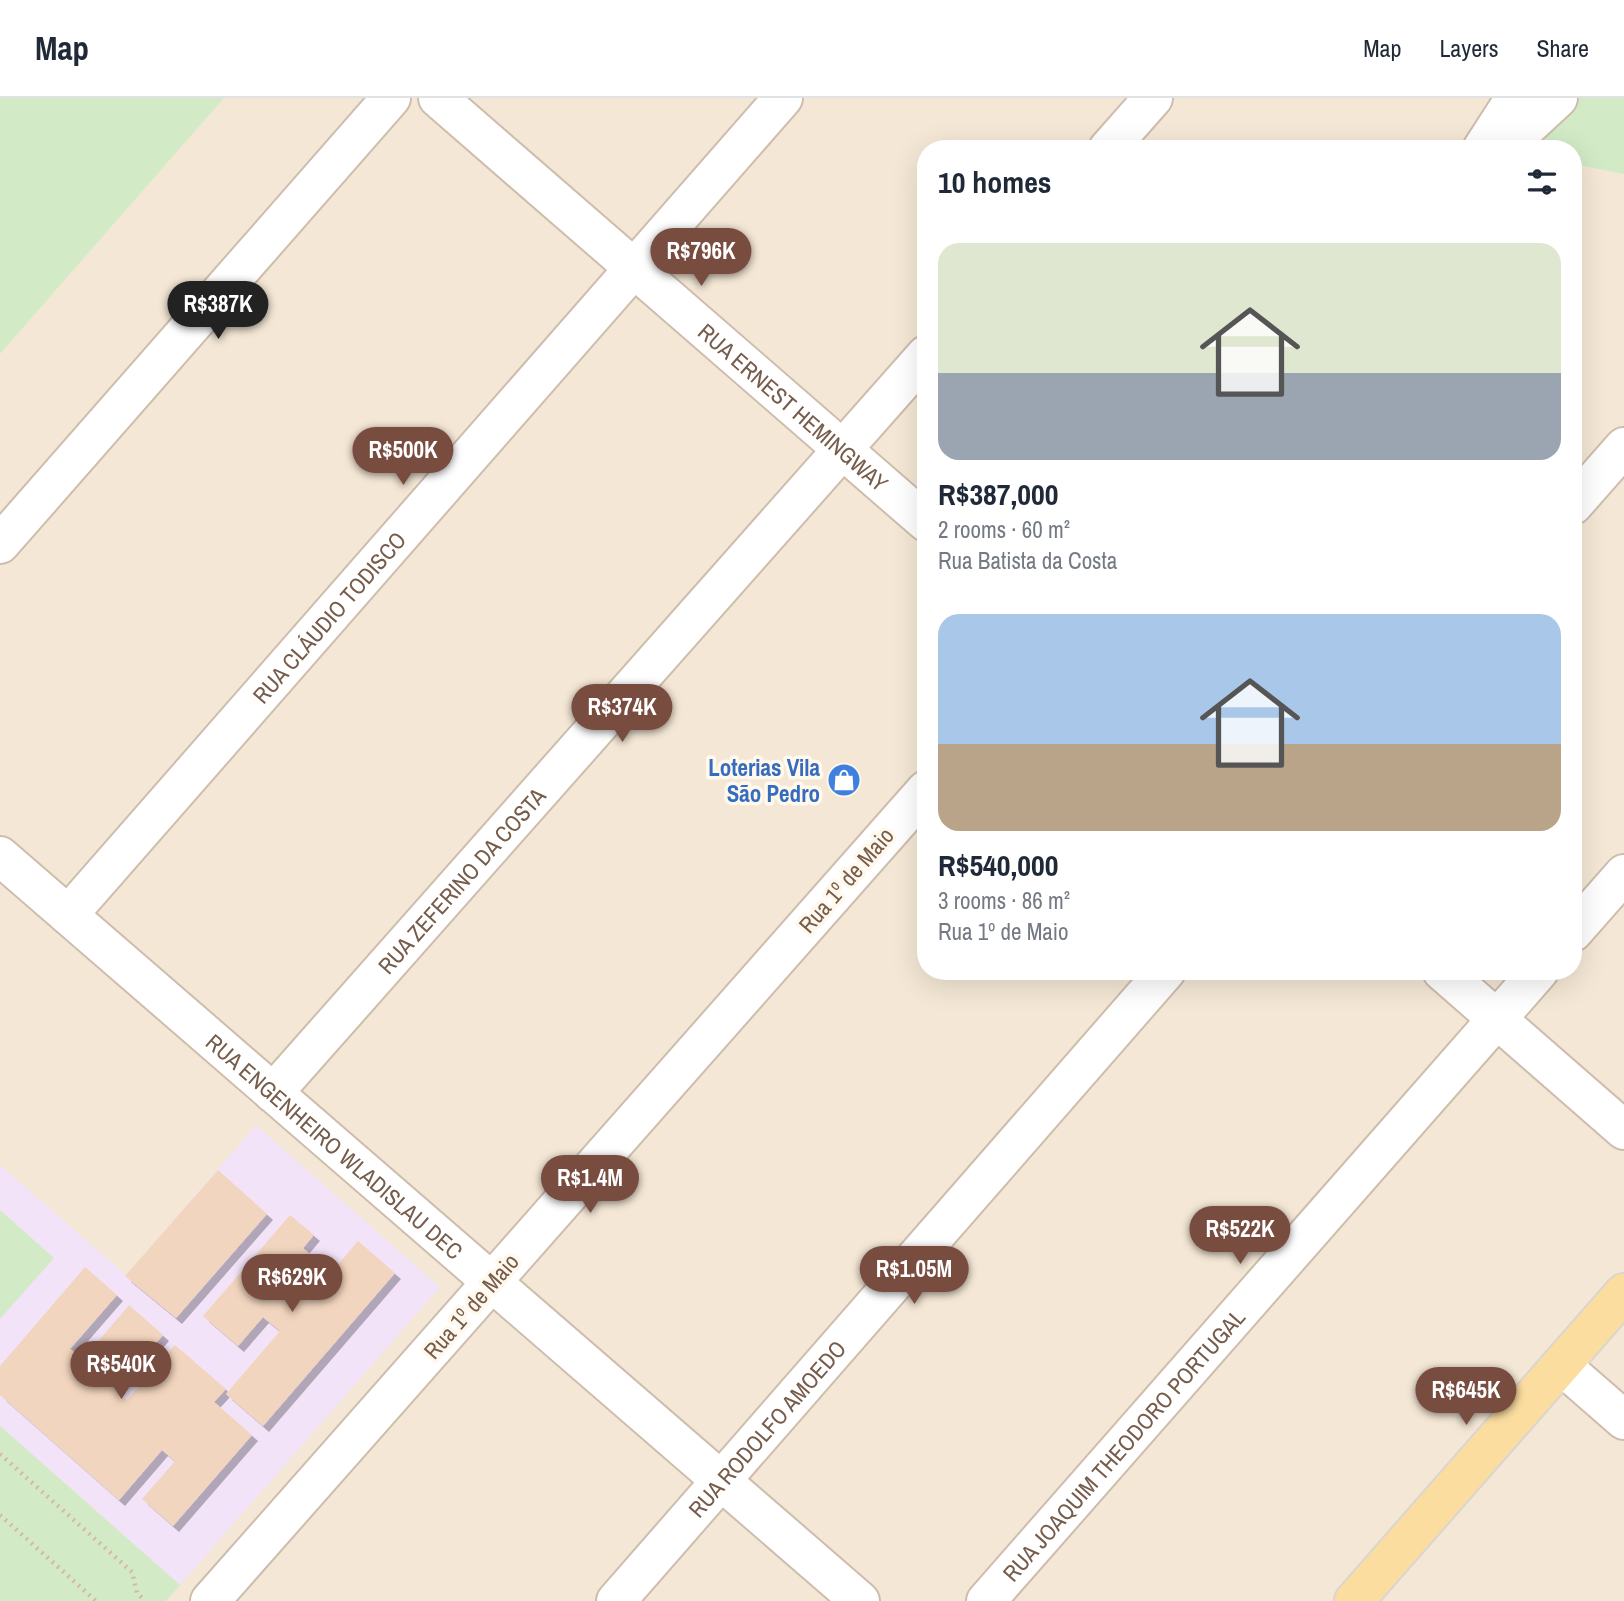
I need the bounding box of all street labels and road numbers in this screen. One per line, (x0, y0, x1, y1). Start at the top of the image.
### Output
street label: RUA ERNEST HEMINGWAY (692, 316, 895, 498)
street label: RUA CLÁUDIO TODISCO (245, 525, 412, 709)
street label: RUA ZEFERINO DA COSTA (370, 780, 552, 980)
street label: Rua 1º de Maio (791, 821, 901, 939)
street label: RUA ENGENHEIRO WLADISLAU DEC (200, 1026, 470, 1266)
street label: Rua 1º de Maio (416, 1247, 526, 1365)
street label: RUA JOAQUIM THEODORO PORTUGAL (995, 1302, 1252, 1587)
street label: RUA RODOLFO AMOEDO (681, 1333, 852, 1524)

